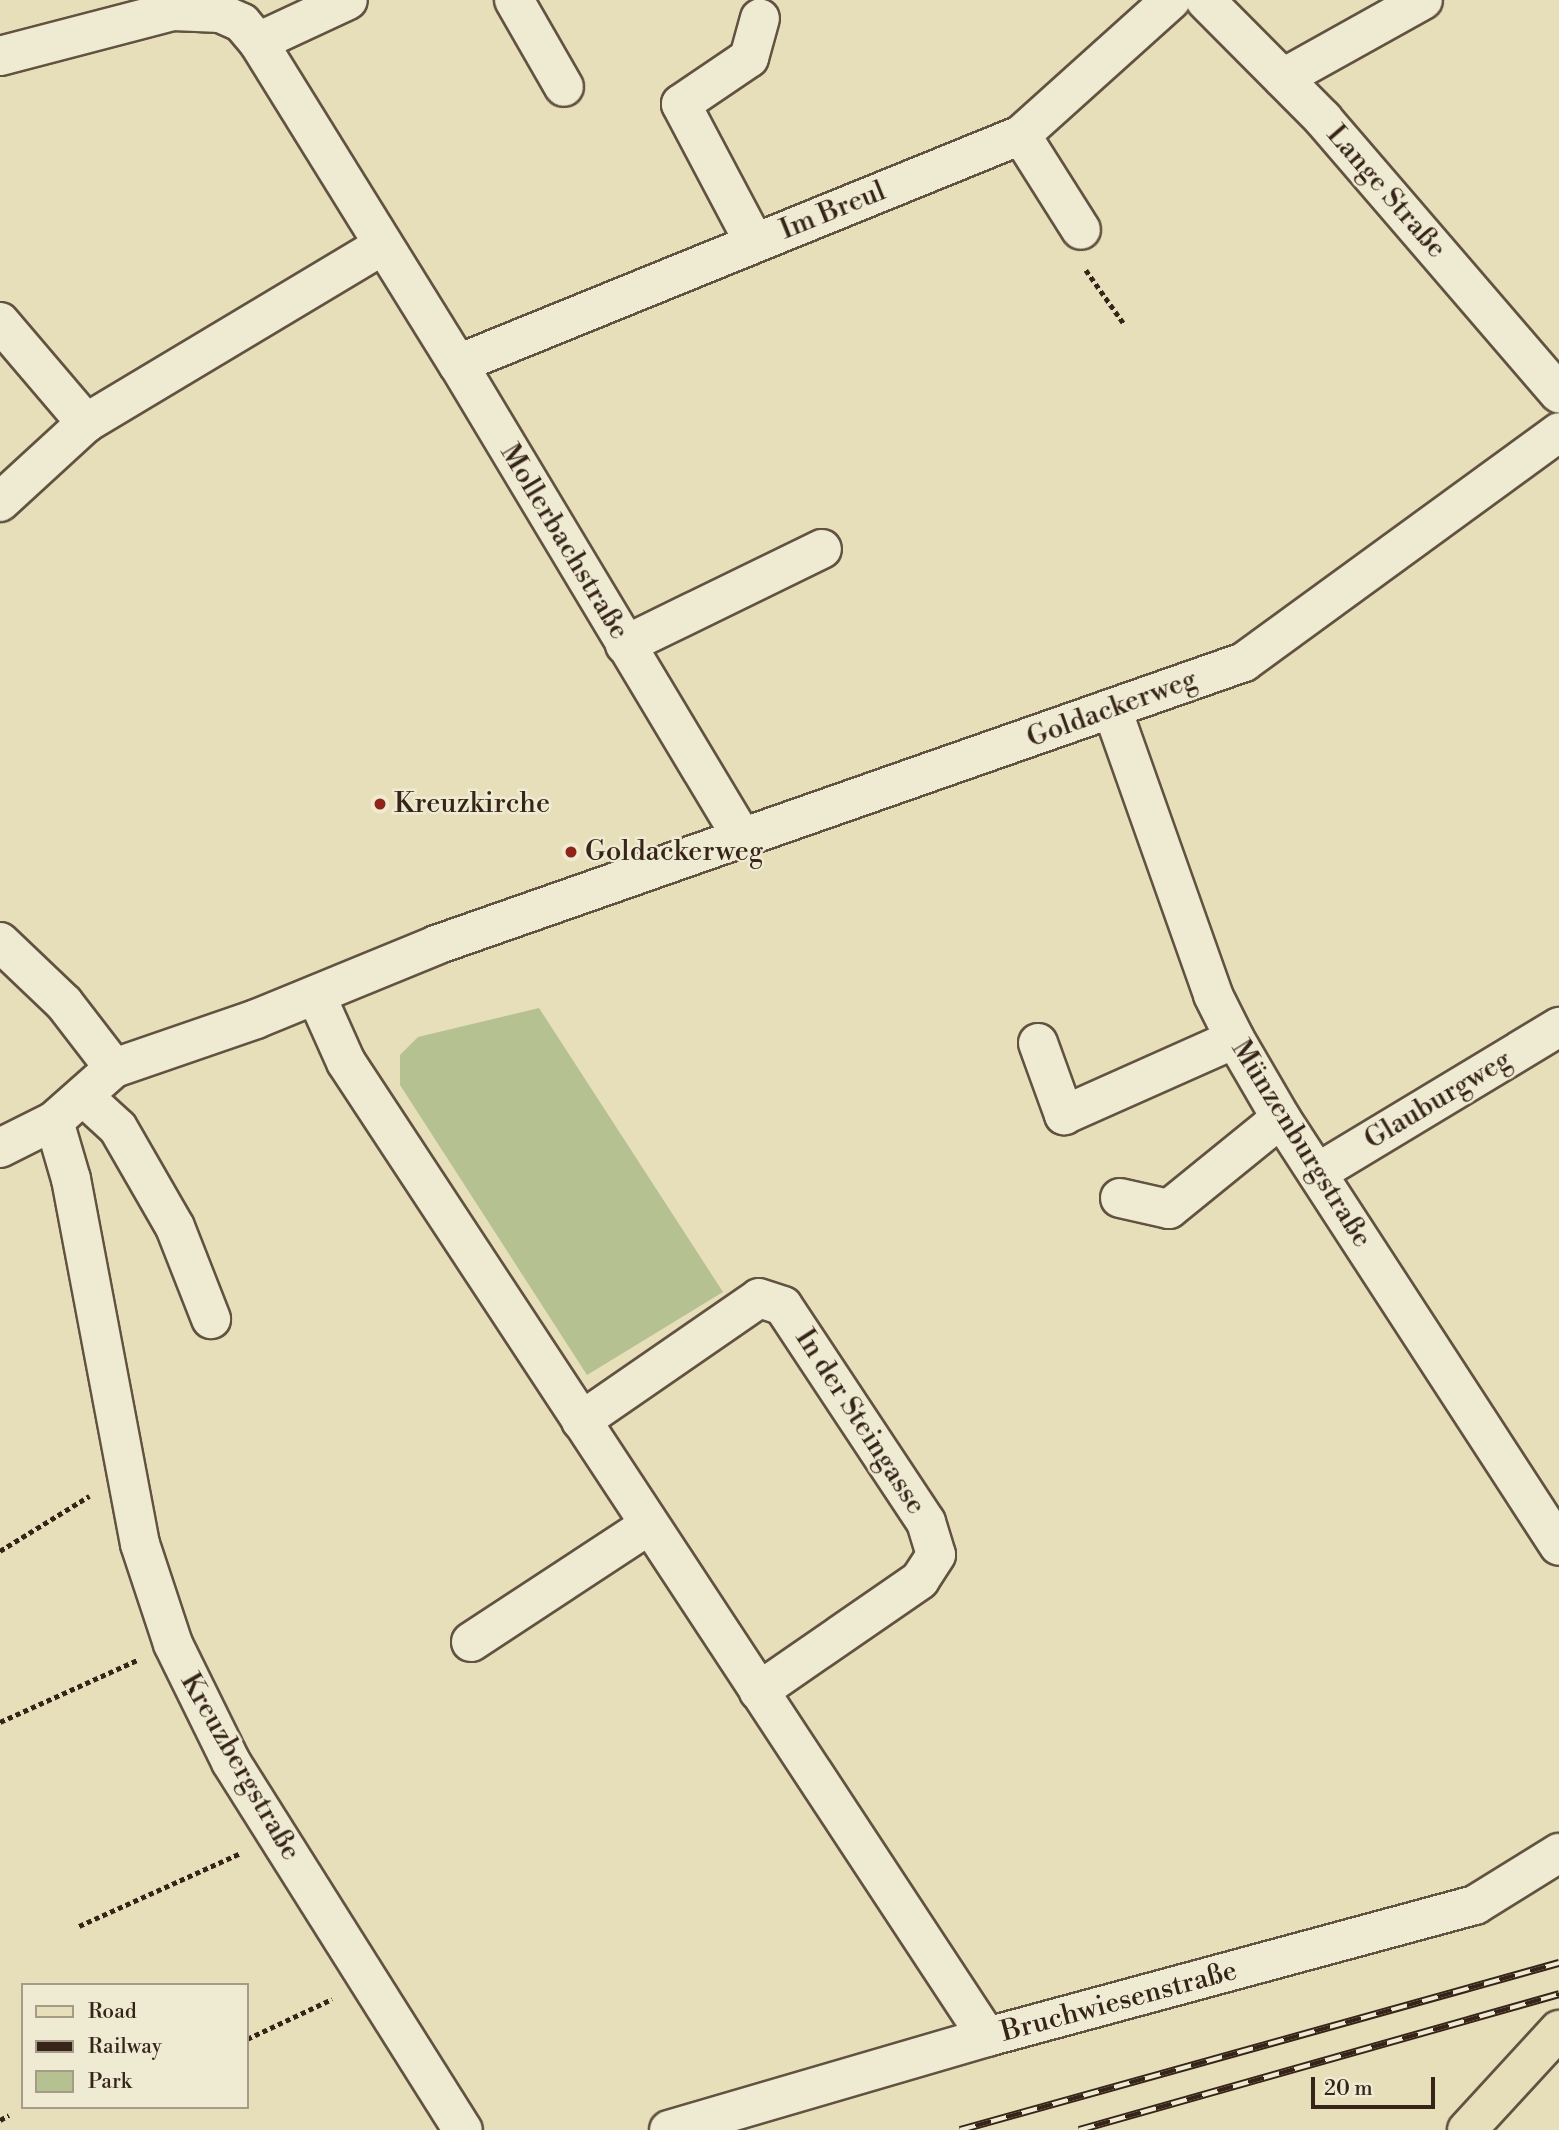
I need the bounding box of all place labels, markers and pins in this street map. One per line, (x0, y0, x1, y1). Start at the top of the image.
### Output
place label: Kreuzkirche (394, 787, 550, 821)
marker: Kreuzkirche (372, 796, 388, 812)
place label: Goldackerweg (585, 835, 763, 869)
marker: Goldackerweg (563, 844, 579, 860)

